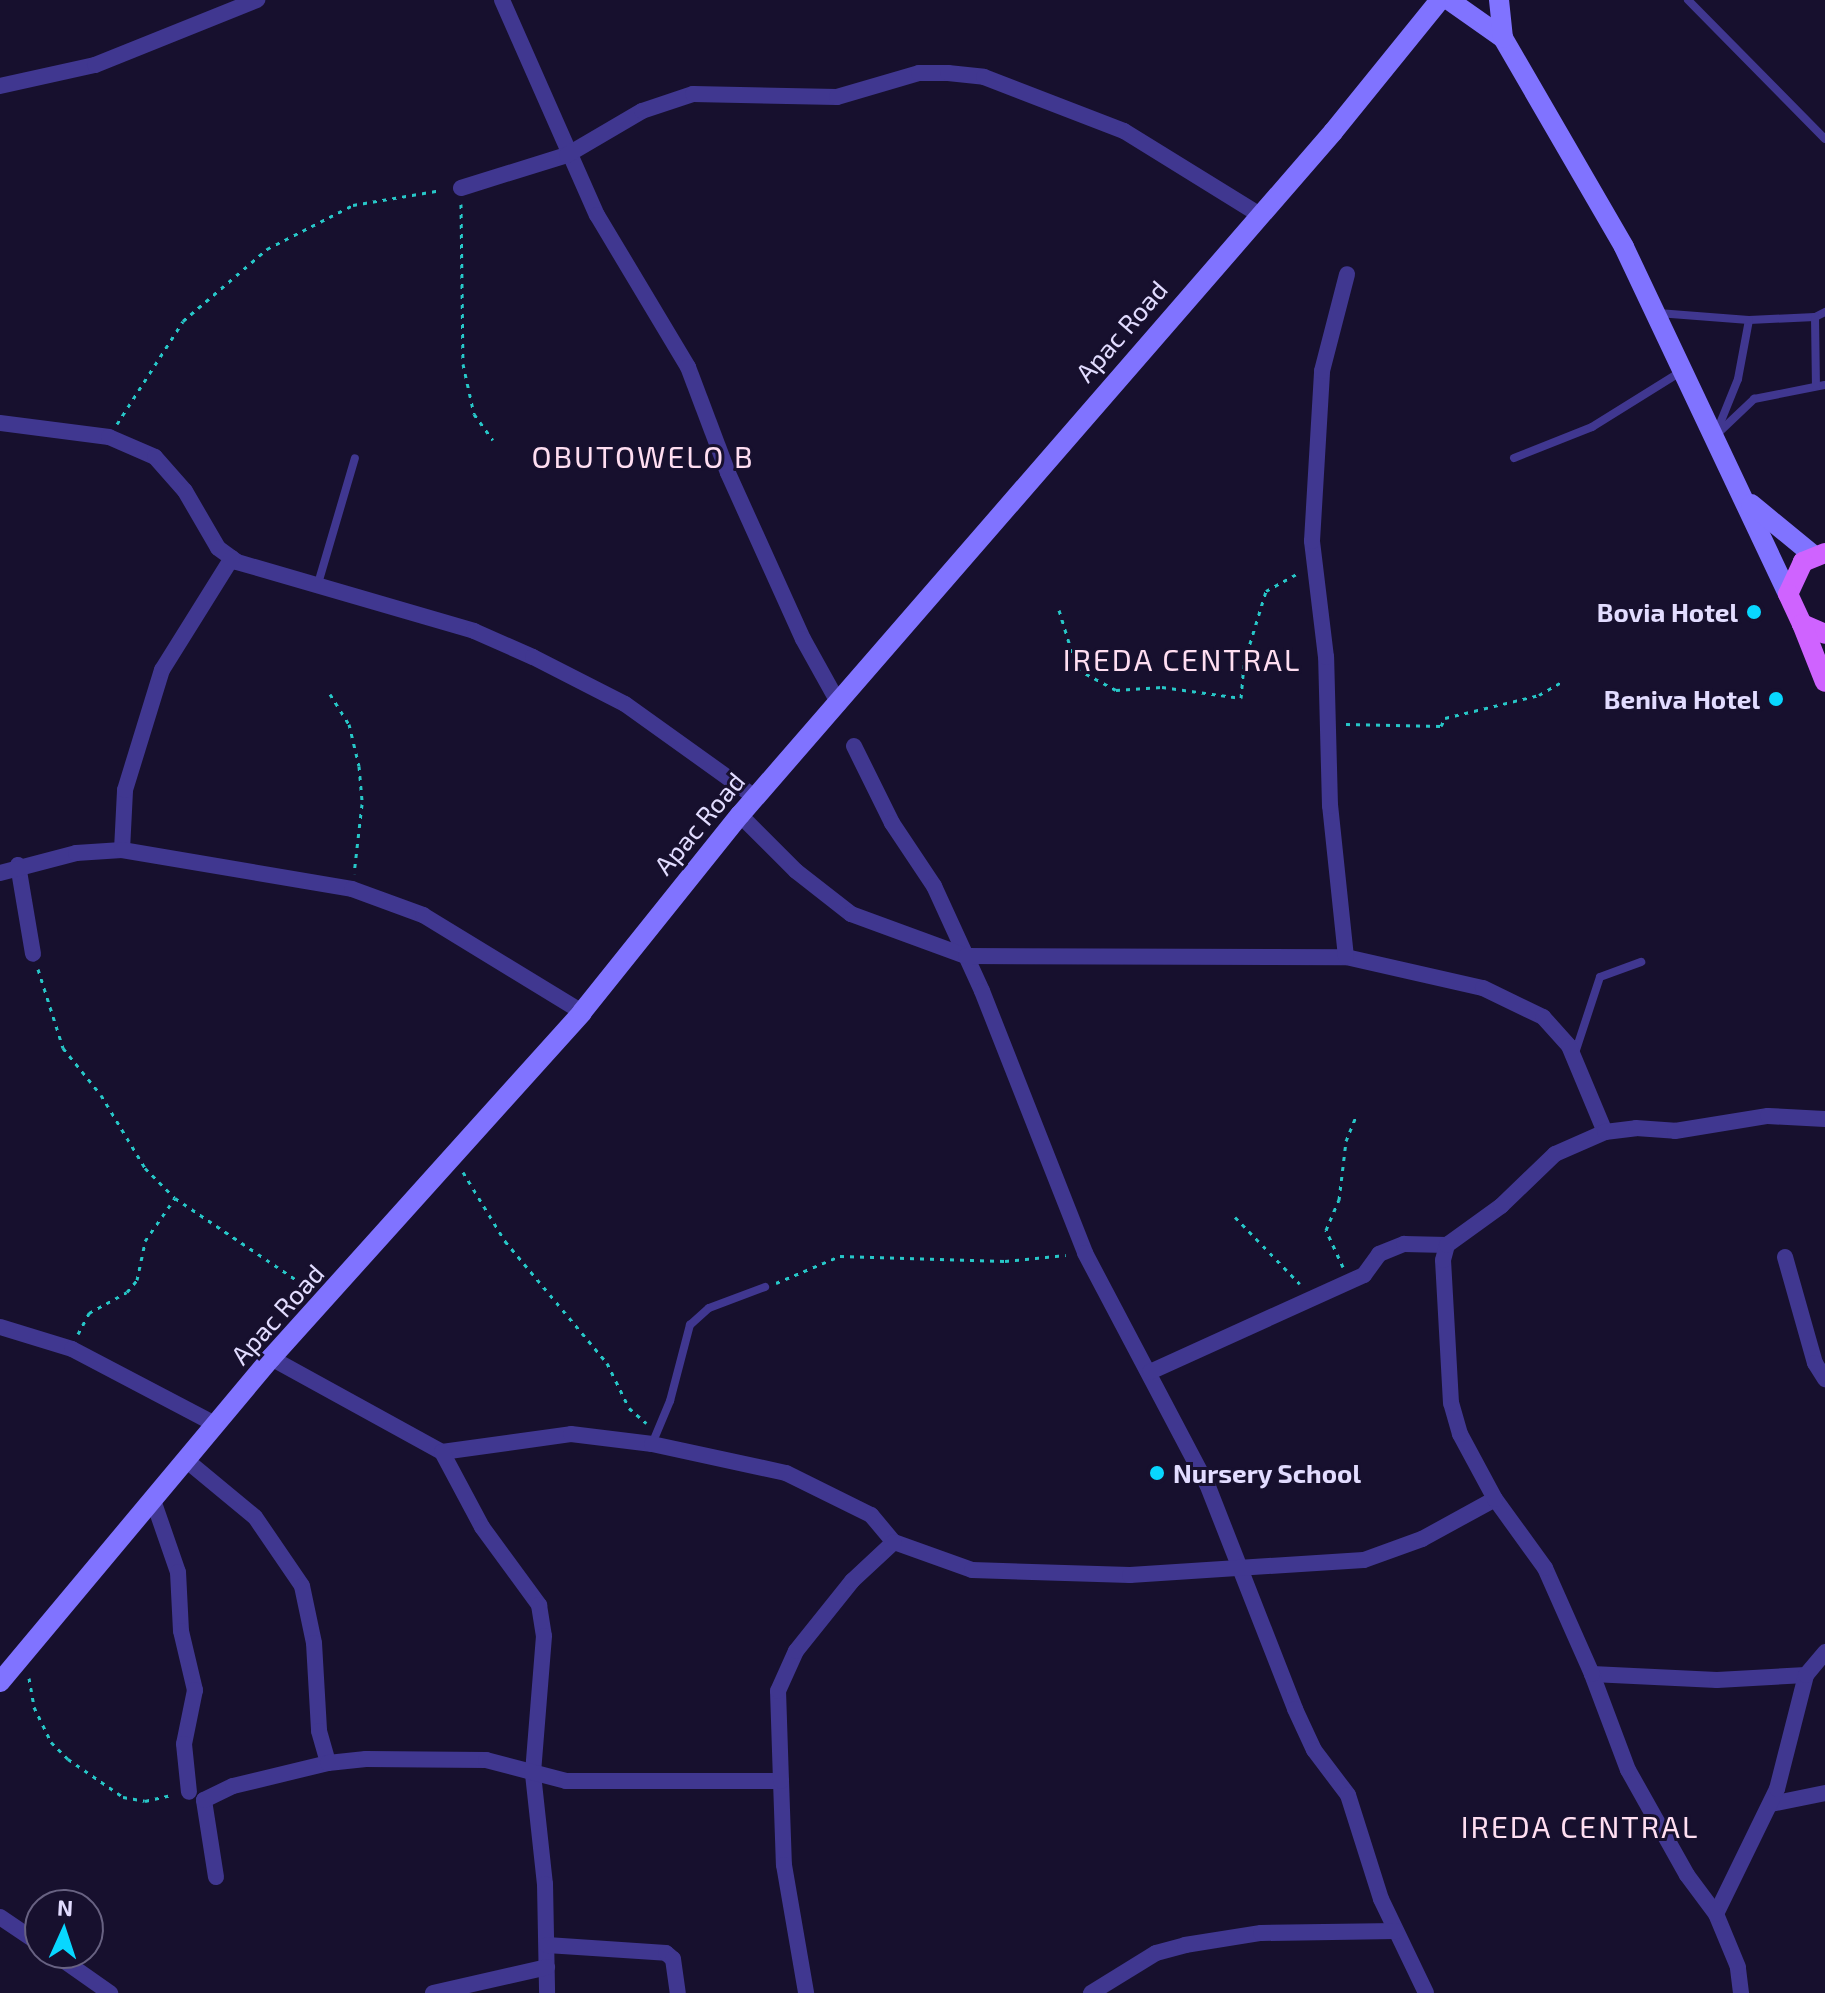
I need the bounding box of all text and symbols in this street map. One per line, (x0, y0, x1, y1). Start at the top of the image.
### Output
street label: Apac Road (1069, 274, 1173, 388)
district label: OBUTOWELO B (531, 438, 755, 474)
place label: Bovia Hotel (1597, 596, 1738, 628)
marker: Bovia Hotel (1745, 603, 1763, 621)
district label: IREDA CENTRAL (1062, 641, 1302, 677)
place label: Beniva Hotel (1604, 683, 1760, 715)
marker: Beniva Hotel (1767, 690, 1785, 708)
street label: Apac Road (647, 766, 751, 880)
street label: Apac Road (224, 1258, 330, 1370)
place label: Nursery School (1173, 1457, 1361, 1489)
marker: Nursery School (1148, 1464, 1166, 1482)
district label: IREDA CENTRAL (1460, 1808, 1700, 1844)
north arrow (24, 1889, 104, 1969)
text: N (57, 1894, 74, 1920)

